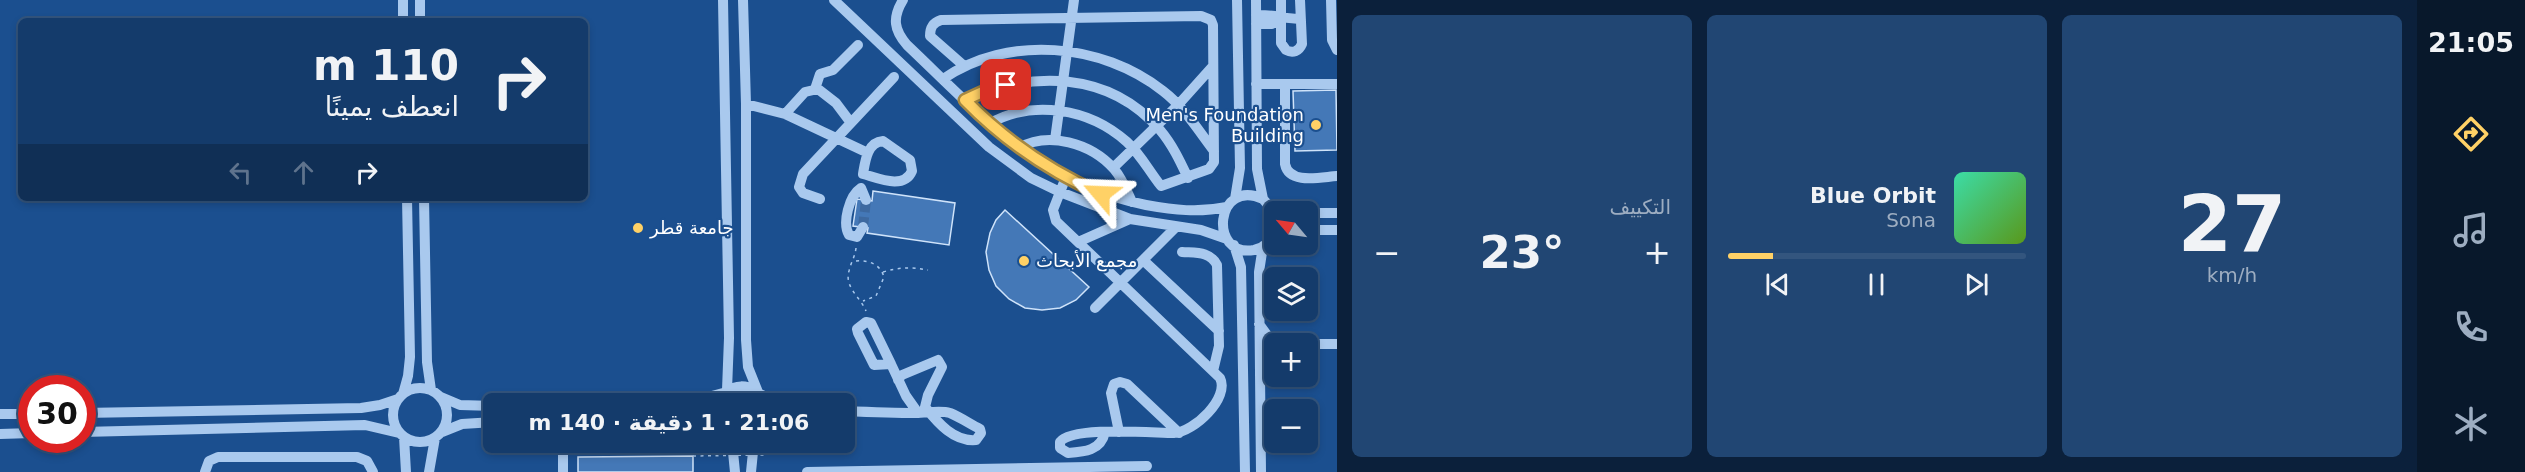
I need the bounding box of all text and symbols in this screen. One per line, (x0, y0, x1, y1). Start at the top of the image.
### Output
text: 21:05 (2428, 27, 2514, 58)
text: 110 m (313, 41, 459, 90)
icon: right (480, 42, 558, 120)
pin (980, 59, 1031, 110)
icon: arrive (989, 68, 1022, 101)
text: انعطف يمينًا (325, 91, 459, 122)
place label: Men's Foundation Building (1145, 104, 1304, 146)
icon: directions (2450, 113, 2492, 155)
marker: Men's Foundation Building (1309, 118, 1323, 132)
icon: left (224, 156, 257, 189)
icon: ahead (287, 156, 320, 189)
icon: right (350, 156, 383, 189)
position arrow (1069, 162, 1133, 226)
text: 27 (2178, 179, 2286, 269)
text: Blue Orbit (1810, 183, 1936, 208)
text: التكييف (1609, 195, 1671, 219)
north arrow (1264, 201, 1318, 255)
map controls (1264, 201, 1318, 453)
text: Sona (1886, 208, 1936, 232)
icon: music (2450, 209, 2492, 251)
place label: جامعة قطر (649, 217, 734, 239)
marker: جامعة قطر (631, 221, 645, 235)
text: 23° (1479, 226, 1565, 279)
text: − (1373, 233, 1401, 272)
text: + (1643, 233, 1671, 272)
place label: مجمع الأبحاث (1036, 250, 1137, 272)
marker: مجمع الأبحاث (1017, 254, 1031, 268)
text: km/h (2207, 263, 2257, 287)
button: layers (1264, 267, 1318, 321)
icon: previous (1761, 268, 1794, 301)
icon: pause (1860, 268, 1893, 301)
icon: next (1960, 268, 1993, 301)
icon: phone (2450, 306, 2492, 348)
button: + (1264, 333, 1318, 387)
speed limit sign: 30 (18, 375, 96, 453)
button: − (1264, 399, 1318, 453)
icon: climate (2450, 403, 2492, 445)
text: 21:06 · 1 دقيقة · 140 m (529, 410, 809, 435)

